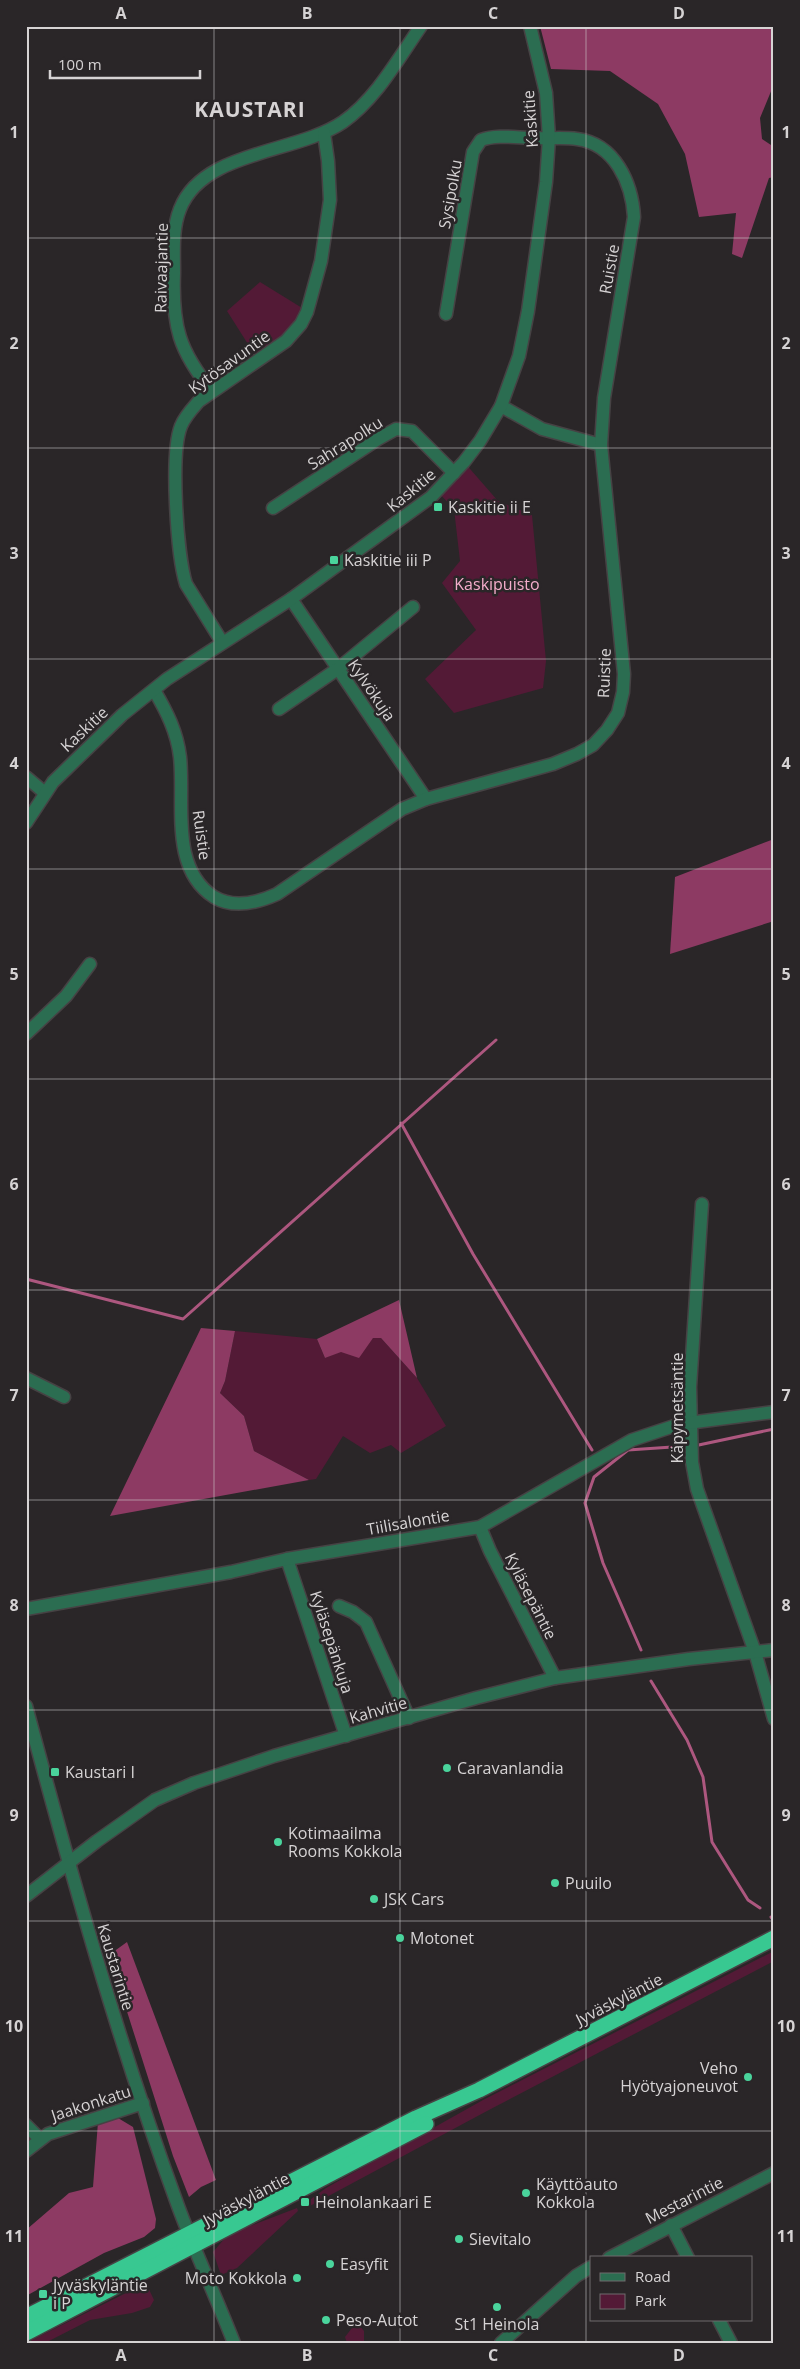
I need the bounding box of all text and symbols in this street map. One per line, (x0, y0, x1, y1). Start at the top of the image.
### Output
text: A (115, 2, 127, 24)
text: B (302, 2, 312, 24)
text: C (488, 2, 498, 24)
text: D (673, 2, 685, 24)
scale bar (50, 48, 200, 80)
text: 100 m (58, 54, 102, 74)
street label: Kaskitie (517, 90, 543, 148)
district label: KAUSTARI (194, 95, 306, 123)
text: 1 (9, 121, 19, 143)
text: 1 (781, 121, 791, 143)
street label: Sysipolku (433, 158, 467, 230)
street label: Raivaajantie (149, 223, 173, 313)
street label: Ruistie (594, 242, 624, 296)
street label: Kytösavuntie (184, 325, 274, 399)
text: 2 (9, 332, 19, 354)
text: 2 (781, 332, 791, 354)
street label: Sahrapolku (303, 411, 387, 475)
street label: Kaskitie (382, 463, 440, 517)
place label: Kaskitie ii E (448, 496, 531, 518)
marker: Kaskitie ii E (432, 501, 444, 513)
text: 3 (9, 542, 19, 564)
text: 3 (781, 542, 791, 564)
place label: Kaskitie iii P (344, 549, 432, 571)
marker: Kaskitie iii P (328, 554, 340, 566)
park label: Kaskipuisto (454, 573, 540, 595)
street label: Ruistie (592, 648, 616, 698)
street label: Kylvökuja (343, 655, 401, 725)
street label: Kaskitie (55, 701, 113, 757)
text: 4 (9, 752, 19, 774)
text: 4 (781, 752, 791, 774)
street label: Ruistie (188, 809, 216, 861)
text: 5 (9, 963, 19, 985)
text: 5 (781, 963, 791, 985)
text: 6 (9, 1173, 19, 1195)
text: 6 (781, 1173, 791, 1195)
street label: Käpymetsäntie (666, 1352, 688, 1464)
text: 7 (9, 1384, 19, 1406)
text: 7 (781, 1384, 791, 1406)
street label: Tiilisalontie (365, 1504, 451, 1540)
street label: Kyläsepäntie (500, 1549, 562, 1643)
street label: Kyläsepänkuja (305, 1588, 359, 1696)
text: 8 (9, 1594, 19, 1616)
text: 8 (781, 1594, 791, 1616)
street label: Kahvitie (346, 1691, 410, 1729)
place label: Caravanlandia (457, 1757, 564, 1779)
place label: Kaustari I (65, 1761, 135, 1783)
marker: Caravanlandia (441, 1762, 453, 1774)
marker: Kaustari I (49, 1766, 61, 1778)
text: 9 (9, 1804, 19, 1826)
text: 9 (781, 1804, 791, 1826)
place label: Kotimaailma Rooms Kokkola (288, 1822, 403, 1862)
marker: Kotimaailma Rooms Kokkola (272, 1836, 284, 1848)
place label: Puuilo (565, 1872, 612, 1894)
marker: Puuilo (549, 1877, 561, 1889)
place label: JSK Cars (382, 1888, 444, 1910)
marker: JSK Cars (368, 1893, 380, 1905)
street label: Kaustarintie (92, 1921, 140, 2013)
place label: Motonet (410, 1927, 474, 1949)
marker: Motonet (394, 1932, 406, 1944)
street label: Jyväskyläntie (570, 1968, 666, 2031)
text: 10 (5, 2015, 23, 2037)
text: 10 (777, 2015, 795, 2037)
place label: Veho Hyötyajoneuvot (620, 2057, 738, 2097)
marker: Veho Hyötyajoneuvot (742, 2071, 754, 2083)
street label: Jaakonkatu (46, 2080, 134, 2127)
street label: Jyväskyläntie (197, 2167, 293, 2232)
street label: Mestarintie (641, 2171, 727, 2229)
place label: Käyttöauto Kokkola (536, 2173, 618, 2213)
marker: Käyttöauto Kokkola (520, 2187, 532, 2199)
place label: Heinolankaari E (315, 2191, 432, 2213)
marker: Heinolankaari E (299, 2196, 311, 2208)
text: 11 (5, 2225, 23, 2247)
text: 11 (777, 2225, 795, 2247)
place label: Sievitalo (469, 2228, 531, 2250)
marker: Sievitalo (453, 2233, 465, 2245)
place label: Easyfit (340, 2253, 389, 2275)
legend (590, 2256, 752, 2322)
marker: Easyfit (324, 2258, 336, 2270)
text: Road (635, 2266, 671, 2286)
place label: Moto Kokkola (185, 2267, 287, 2289)
marker: Moto Kokkola (291, 2272, 303, 2284)
place label: Jyväskyläntie i P (51, 2274, 148, 2314)
marker: Jyväskyläntie i P (37, 2288, 49, 2300)
text: Park (635, 2290, 666, 2310)
marker: St1 Heinola (491, 2301, 503, 2313)
place label: Peso-Autot (336, 2309, 418, 2331)
place label: St1 Heinola (455, 2313, 539, 2335)
marker: Peso-Autot (320, 2314, 332, 2326)
text: A (115, 2344, 127, 2366)
text: B (302, 2344, 312, 2366)
text: C (488, 2344, 498, 2366)
text: D (673, 2344, 685, 2366)

